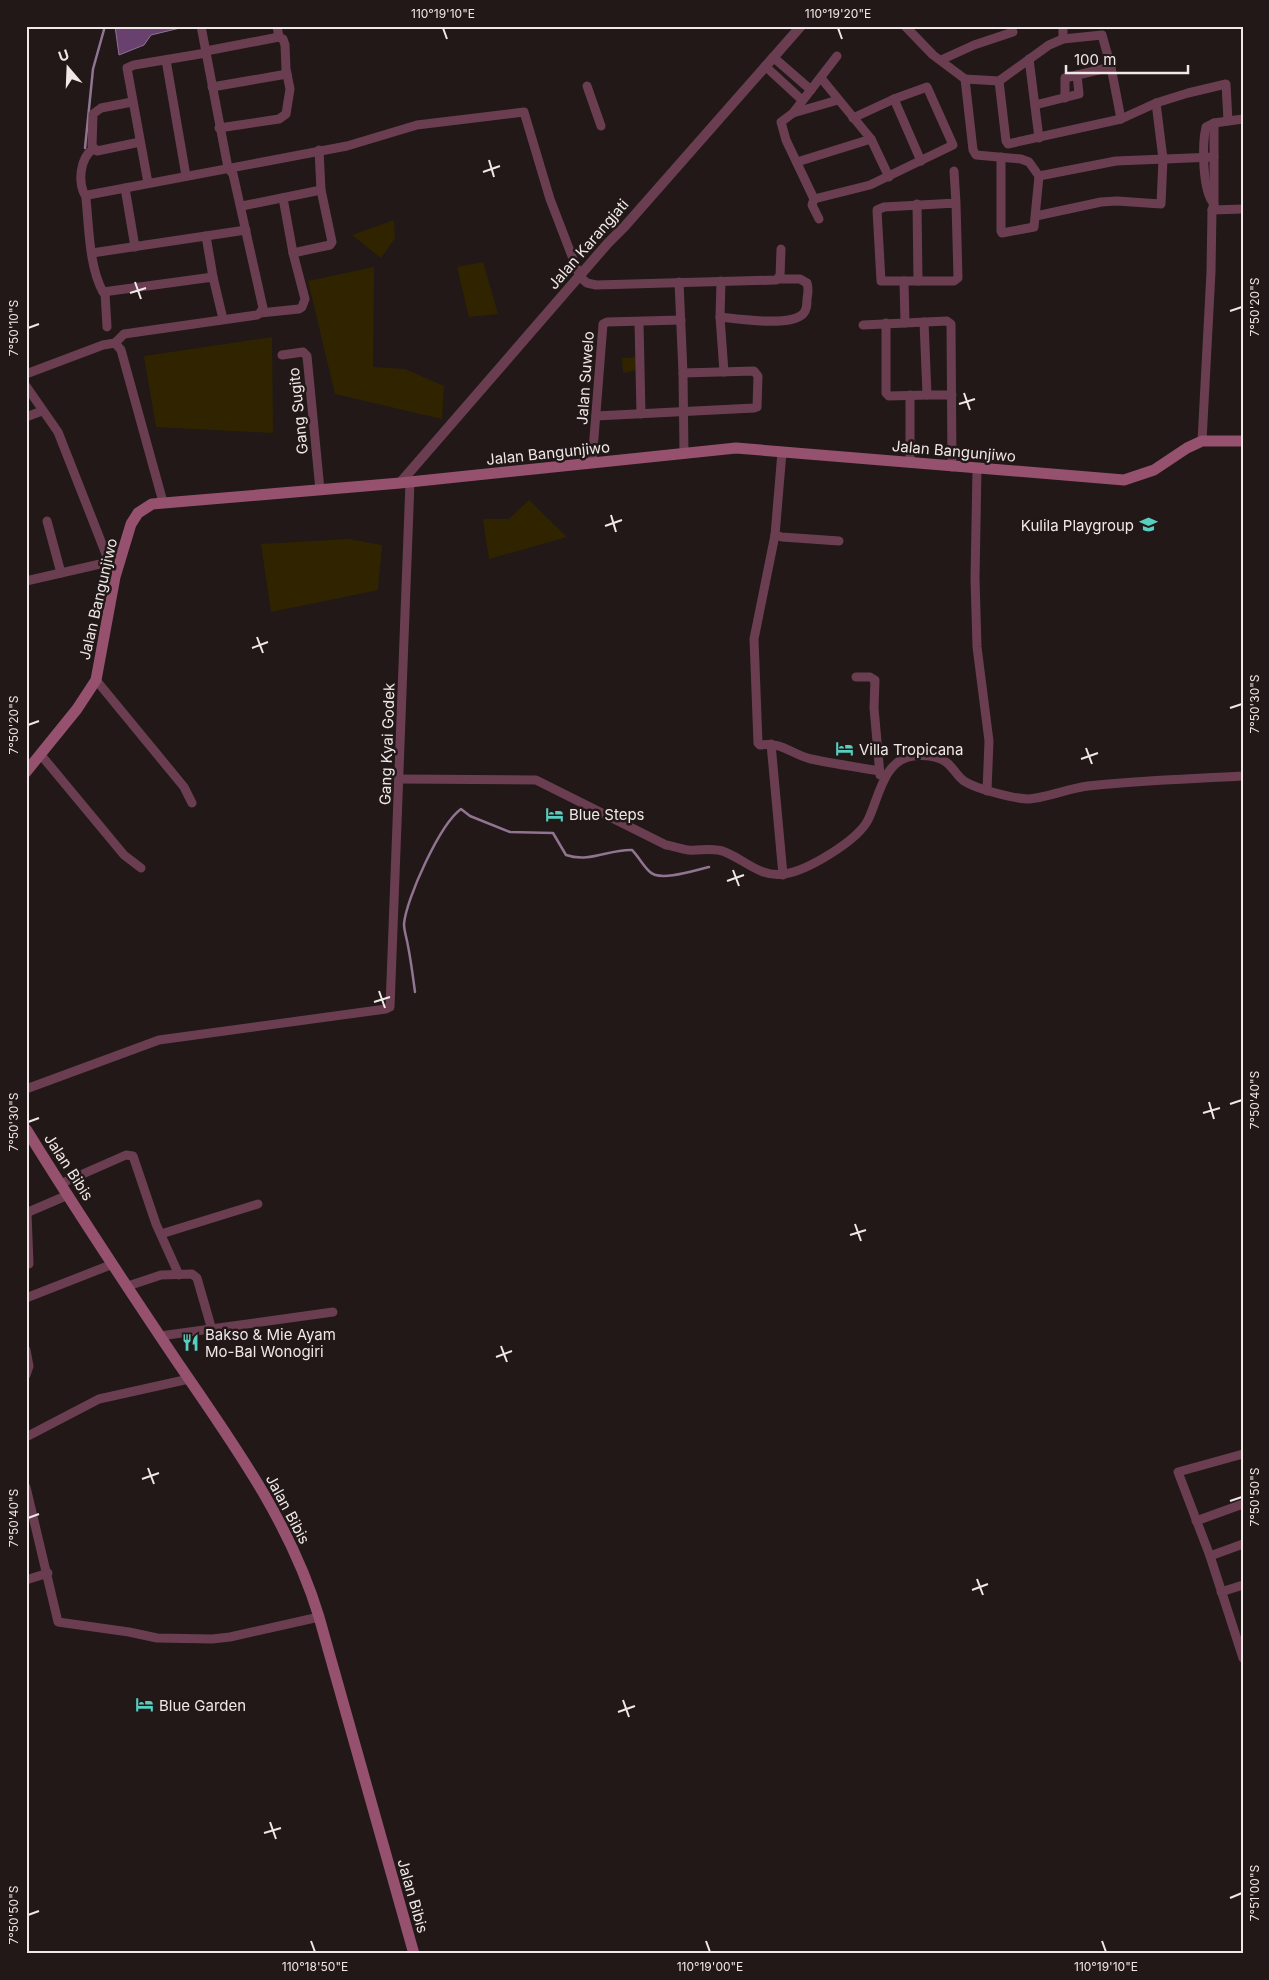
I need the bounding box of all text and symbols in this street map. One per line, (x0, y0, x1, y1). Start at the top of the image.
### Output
text: 110°19'10"E (411, 6, 475, 21)
text: 110°19'20"E (805, 6, 871, 21)
north arrow (42, 42, 92, 92)
scale bar (1066, 42, 1189, 74)
text: U (56, 46, 71, 65)
text: 100 m (1074, 50, 1116, 69)
street label: Jalan Karangjati (544, 195, 632, 293)
text: 7°50'20"S (1247, 277, 1262, 336)
text: 7°50'10"S (6, 299, 21, 356)
street label: Jalan Suwelo (572, 330, 598, 426)
street label: Gang Sugito (284, 367, 312, 455)
street label: Jalan Bangunjiwo (891, 436, 1017, 466)
street label: Jalan Bangunjiwo (485, 437, 611, 469)
school or university icon: Kulila Playgroup (1138, 515, 1158, 535)
place label: Kulila Playgroup (1021, 516, 1134, 535)
street label: Jalan Bangunjiwo (75, 536, 121, 662)
text: 7°50'30"S (1247, 674, 1262, 734)
street label: Gang Kyai Godek (375, 682, 399, 805)
text: 7°50'20"S (6, 695, 21, 754)
hotel icon: Villa Tropicana (835, 739, 855, 759)
place label: Villa Tropicana (859, 740, 963, 759)
hotel icon: Blue Steps (545, 804, 565, 824)
place label: Blue Steps (569, 805, 645, 824)
text: 7°50'40"S (1247, 1070, 1262, 1129)
text: 7°50'30"S (6, 1092, 21, 1152)
street label: Jalan Bibis (40, 1130, 98, 1204)
place label: Bakso & Mie Ayam Mo-Bal Wonogiri (205, 1325, 336, 1361)
restaurant icon: Bakso & Mie Ayam Mo-Bal Wonogiri (181, 1333, 201, 1353)
text: 7°50'50"S (1247, 1467, 1262, 1526)
street label: Jalan Bibis (262, 1471, 314, 1547)
text: 7°50'40"S (6, 1488, 21, 1547)
hotel icon: Blue Garden (135, 1695, 155, 1715)
place label: Blue Garden (159, 1696, 246, 1715)
street label: Jalan Bibis (393, 1857, 433, 1935)
text: 7°51'00"S (1247, 1864, 1262, 1921)
text: 7°50'50"S (6, 1885, 21, 1944)
text: 110°18'50"E (282, 1959, 348, 1974)
text: 110°19'00"E (677, 1959, 743, 1974)
text: 110°19'10"E (1074, 1959, 1138, 1974)

